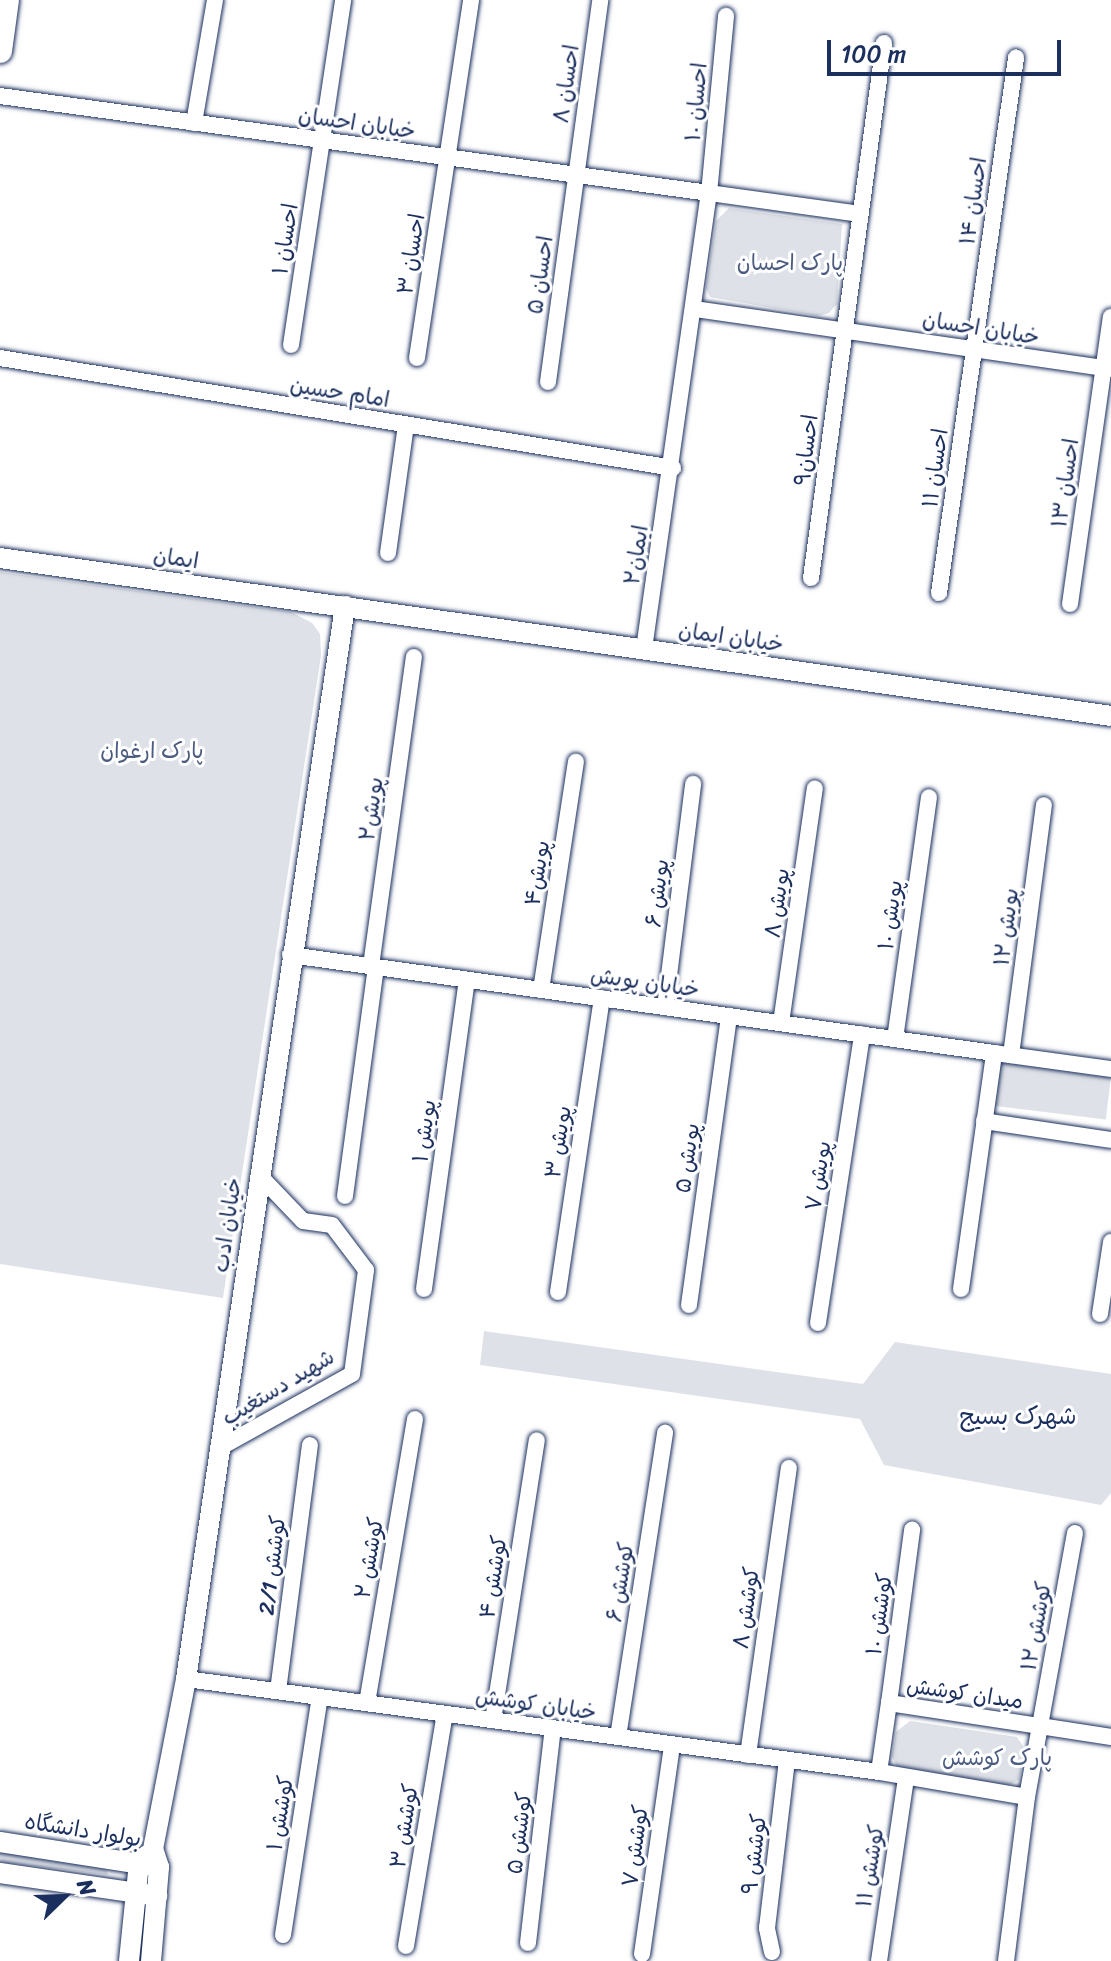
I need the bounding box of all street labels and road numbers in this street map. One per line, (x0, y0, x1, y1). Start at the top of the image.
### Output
street label: احسان ۸ (547, 43, 585, 125)
street label: احسان ۱۰ (679, 62, 713, 142)
street label: خیابان احسان (297, 102, 417, 144)
street label: احسان ۱۴ (954, 156, 992, 246)
street label: احسان ۱ (266, 202, 304, 276)
street label: احسان ۳ (392, 212, 430, 296)
street label: احسان ۵ (521, 234, 559, 316)
street label: خیابان احسان (921, 306, 1041, 350)
street label: امام حسین (288, 371, 392, 413)
street label: احسان۹ (789, 413, 823, 487)
street label: احسان ۱۱ (916, 427, 954, 509)
street label: احسان ۱۳ (1046, 437, 1084, 529)
street label: ایمان۲ (618, 523, 654, 587)
street label: ایمان (152, 542, 200, 574)
street label: خیابان ایمان (677, 617, 785, 657)
street label: پویش۲ (353, 775, 389, 843)
street label: پویش۴ (519, 838, 555, 908)
street label: پویش ۶ (640, 857, 674, 929)
street label: پویش ۸ (759, 866, 795, 940)
street label: پویش ۱۰ (872, 878, 908, 952)
street label: پویش ۱۲ (988, 887, 1024, 967)
street label: خیابان پویش (589, 961, 701, 1003)
street label: پویش ۱ (407, 1098, 441, 1164)
street label: پویش ۳ (539, 1104, 577, 1180)
street label: پویش ۵ (669, 1121, 705, 1195)
street label: پویش ۷ (799, 1139, 837, 1213)
street label: خیابان ادب (207, 1176, 247, 1274)
street label: شهید دستغیب (217, 1343, 339, 1431)
street label: کوشش 2/1 (253, 1514, 291, 1616)
street label: کوشش ۲ (349, 1515, 389, 1601)
street label: کوشش ۴ (473, 1533, 513, 1621)
street label: کوشش ۶ (601, 1540, 639, 1624)
street label: کوشش ۸ (727, 1565, 765, 1651)
street label: کوشش ۱۰ (860, 1571, 898, 1657)
street label: کوشش ۱۲ (1015, 1579, 1057, 1673)
street label: میدان کوشش (905, 1672, 1025, 1714)
street label: خیابان کوشش (474, 1682, 598, 1726)
street label: کوشش ۱ (261, 1774, 299, 1852)
street label: کوشش ۳ (384, 1782, 424, 1870)
street label: کوشش ۵ (501, 1790, 537, 1876)
street label: کوشش ۷ (616, 1803, 654, 1889)
street label: بولوار دانشگاه (23, 1808, 143, 1852)
street label: کوشش ۹ (736, 1812, 772, 1896)
street label: کوشش ۱۱ (850, 1823, 890, 1909)

